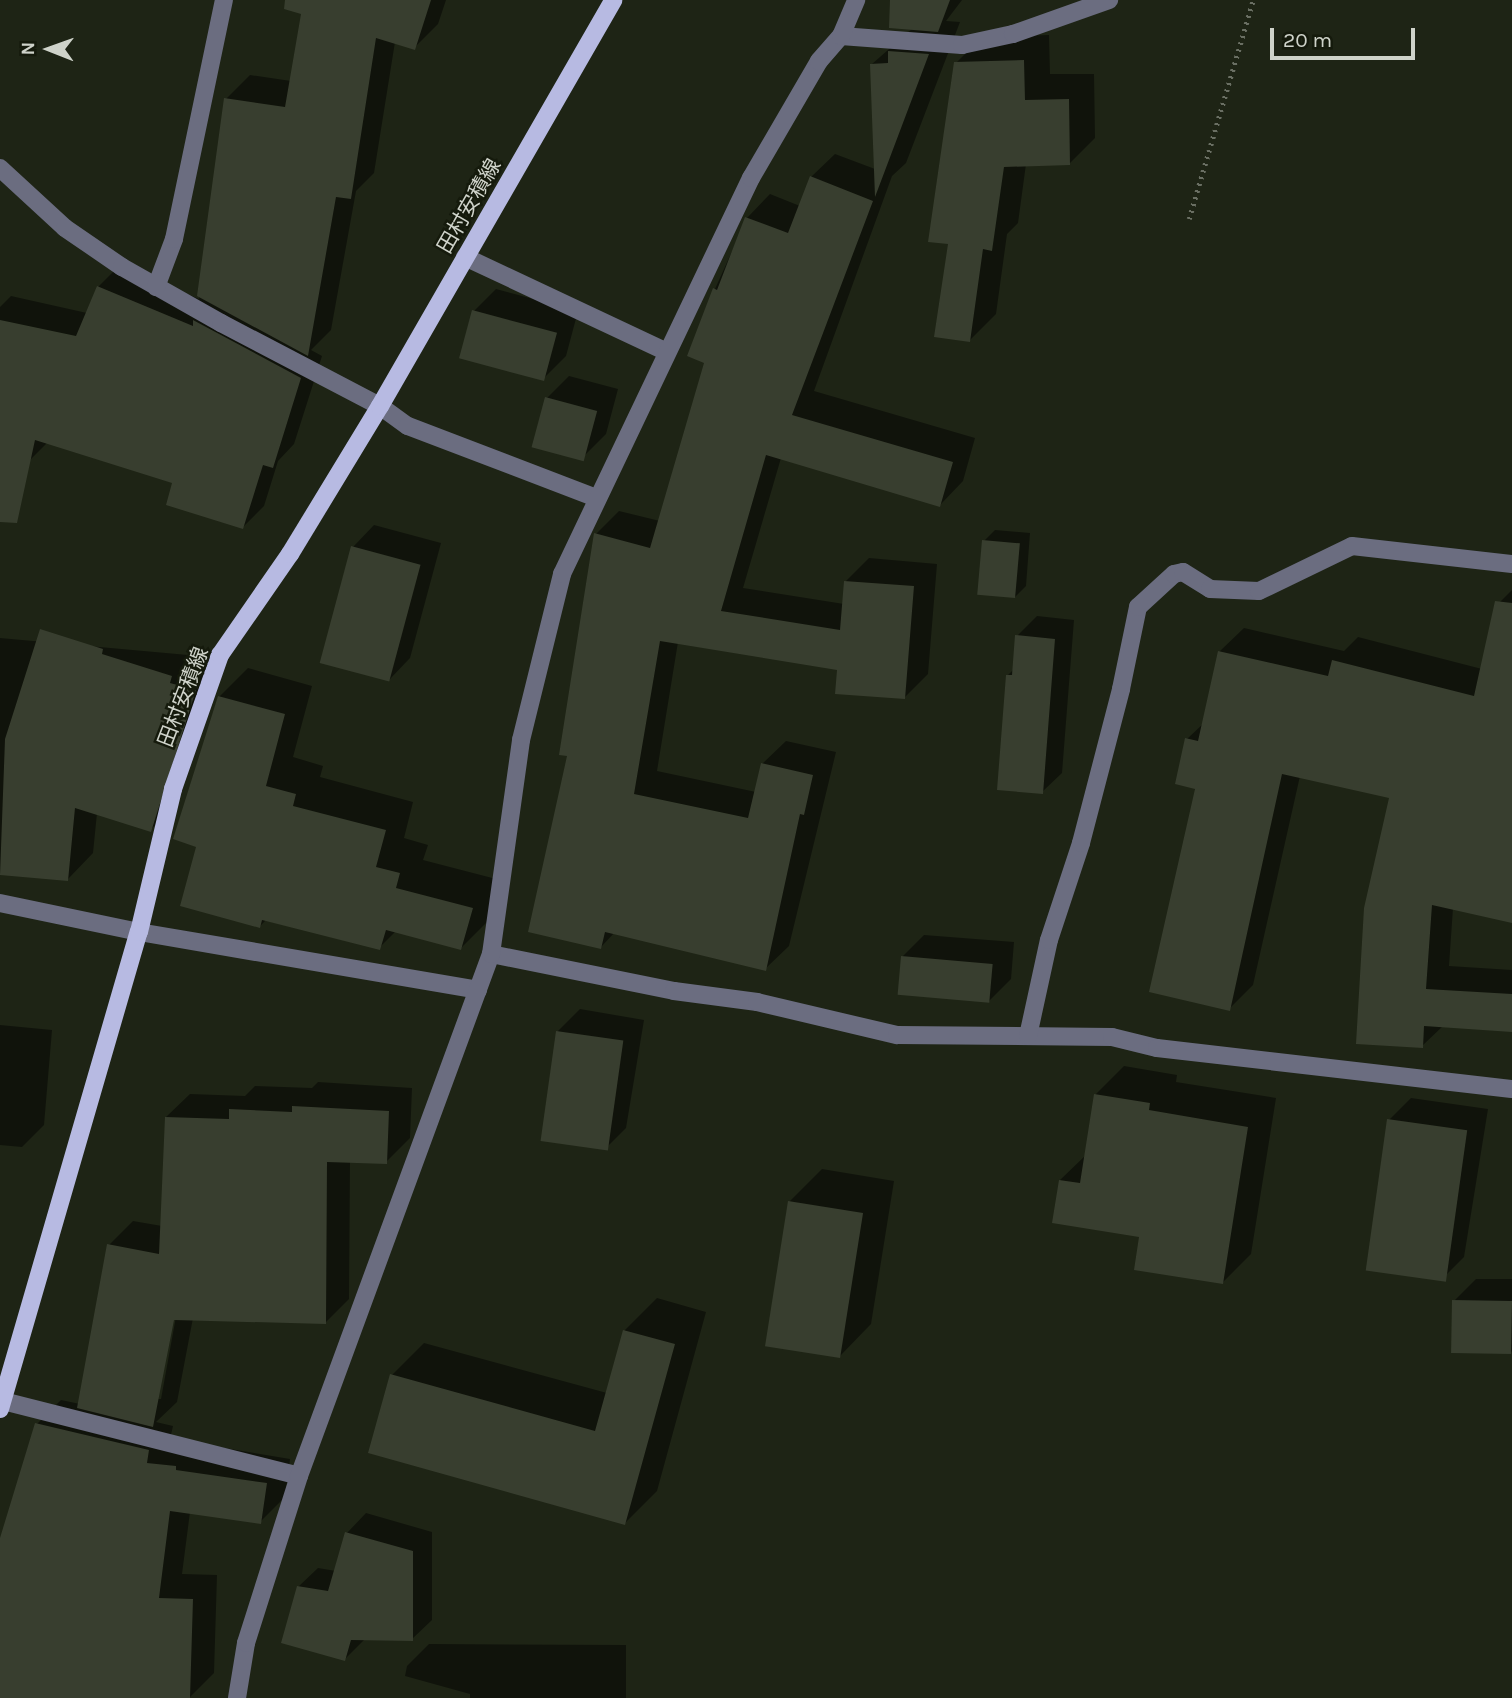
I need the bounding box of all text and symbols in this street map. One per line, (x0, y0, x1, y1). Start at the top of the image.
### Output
north arrow (14, 14, 84, 84)
scale bar (1274, 14, 1419, 58)
text: 20 m (1283, 28, 1332, 52)
text: N (17, 42, 39, 56)
street label: 田村安積線 (432, 154, 506, 258)
street label: 田村安積線 (152, 643, 214, 751)

